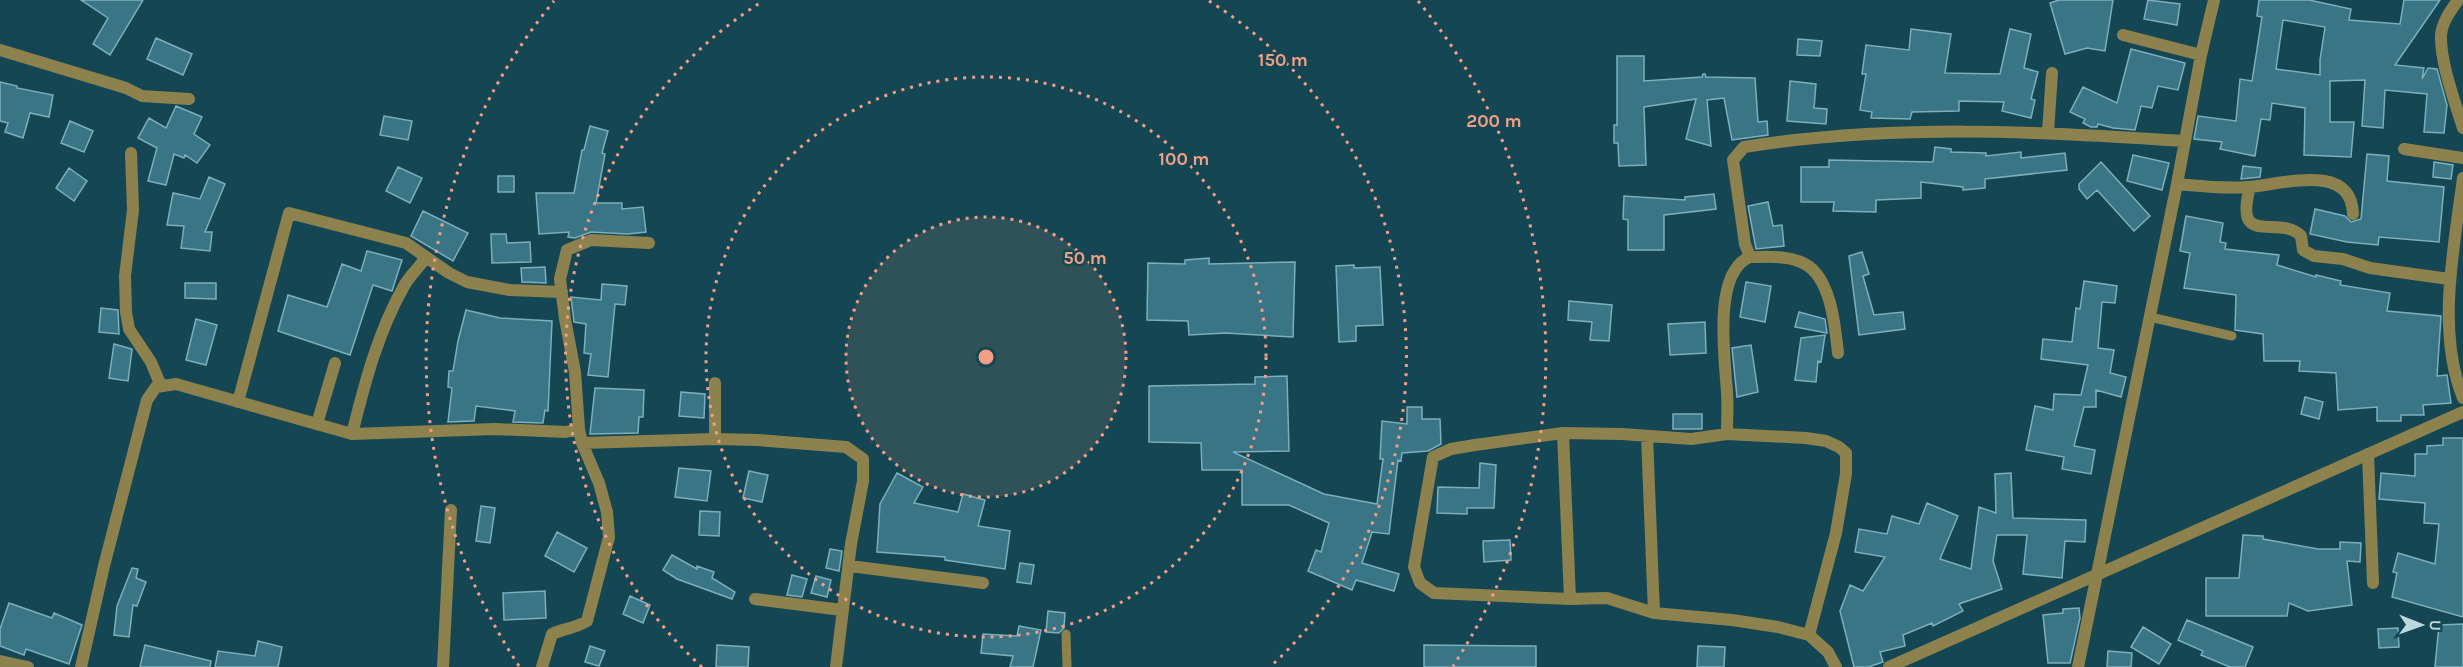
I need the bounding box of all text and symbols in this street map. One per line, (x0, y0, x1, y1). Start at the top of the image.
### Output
text: 150 m (1258, 49, 1308, 71)
text: 200 m (1466, 110, 1522, 132)
text: 100 m (1159, 148, 1209, 170)
text: 50 m (1063, 247, 1107, 269)
centre of rings (976, 347, 996, 367)
north arrow (2391, 595, 2451, 655)
text: U (2426, 620, 2445, 631)

